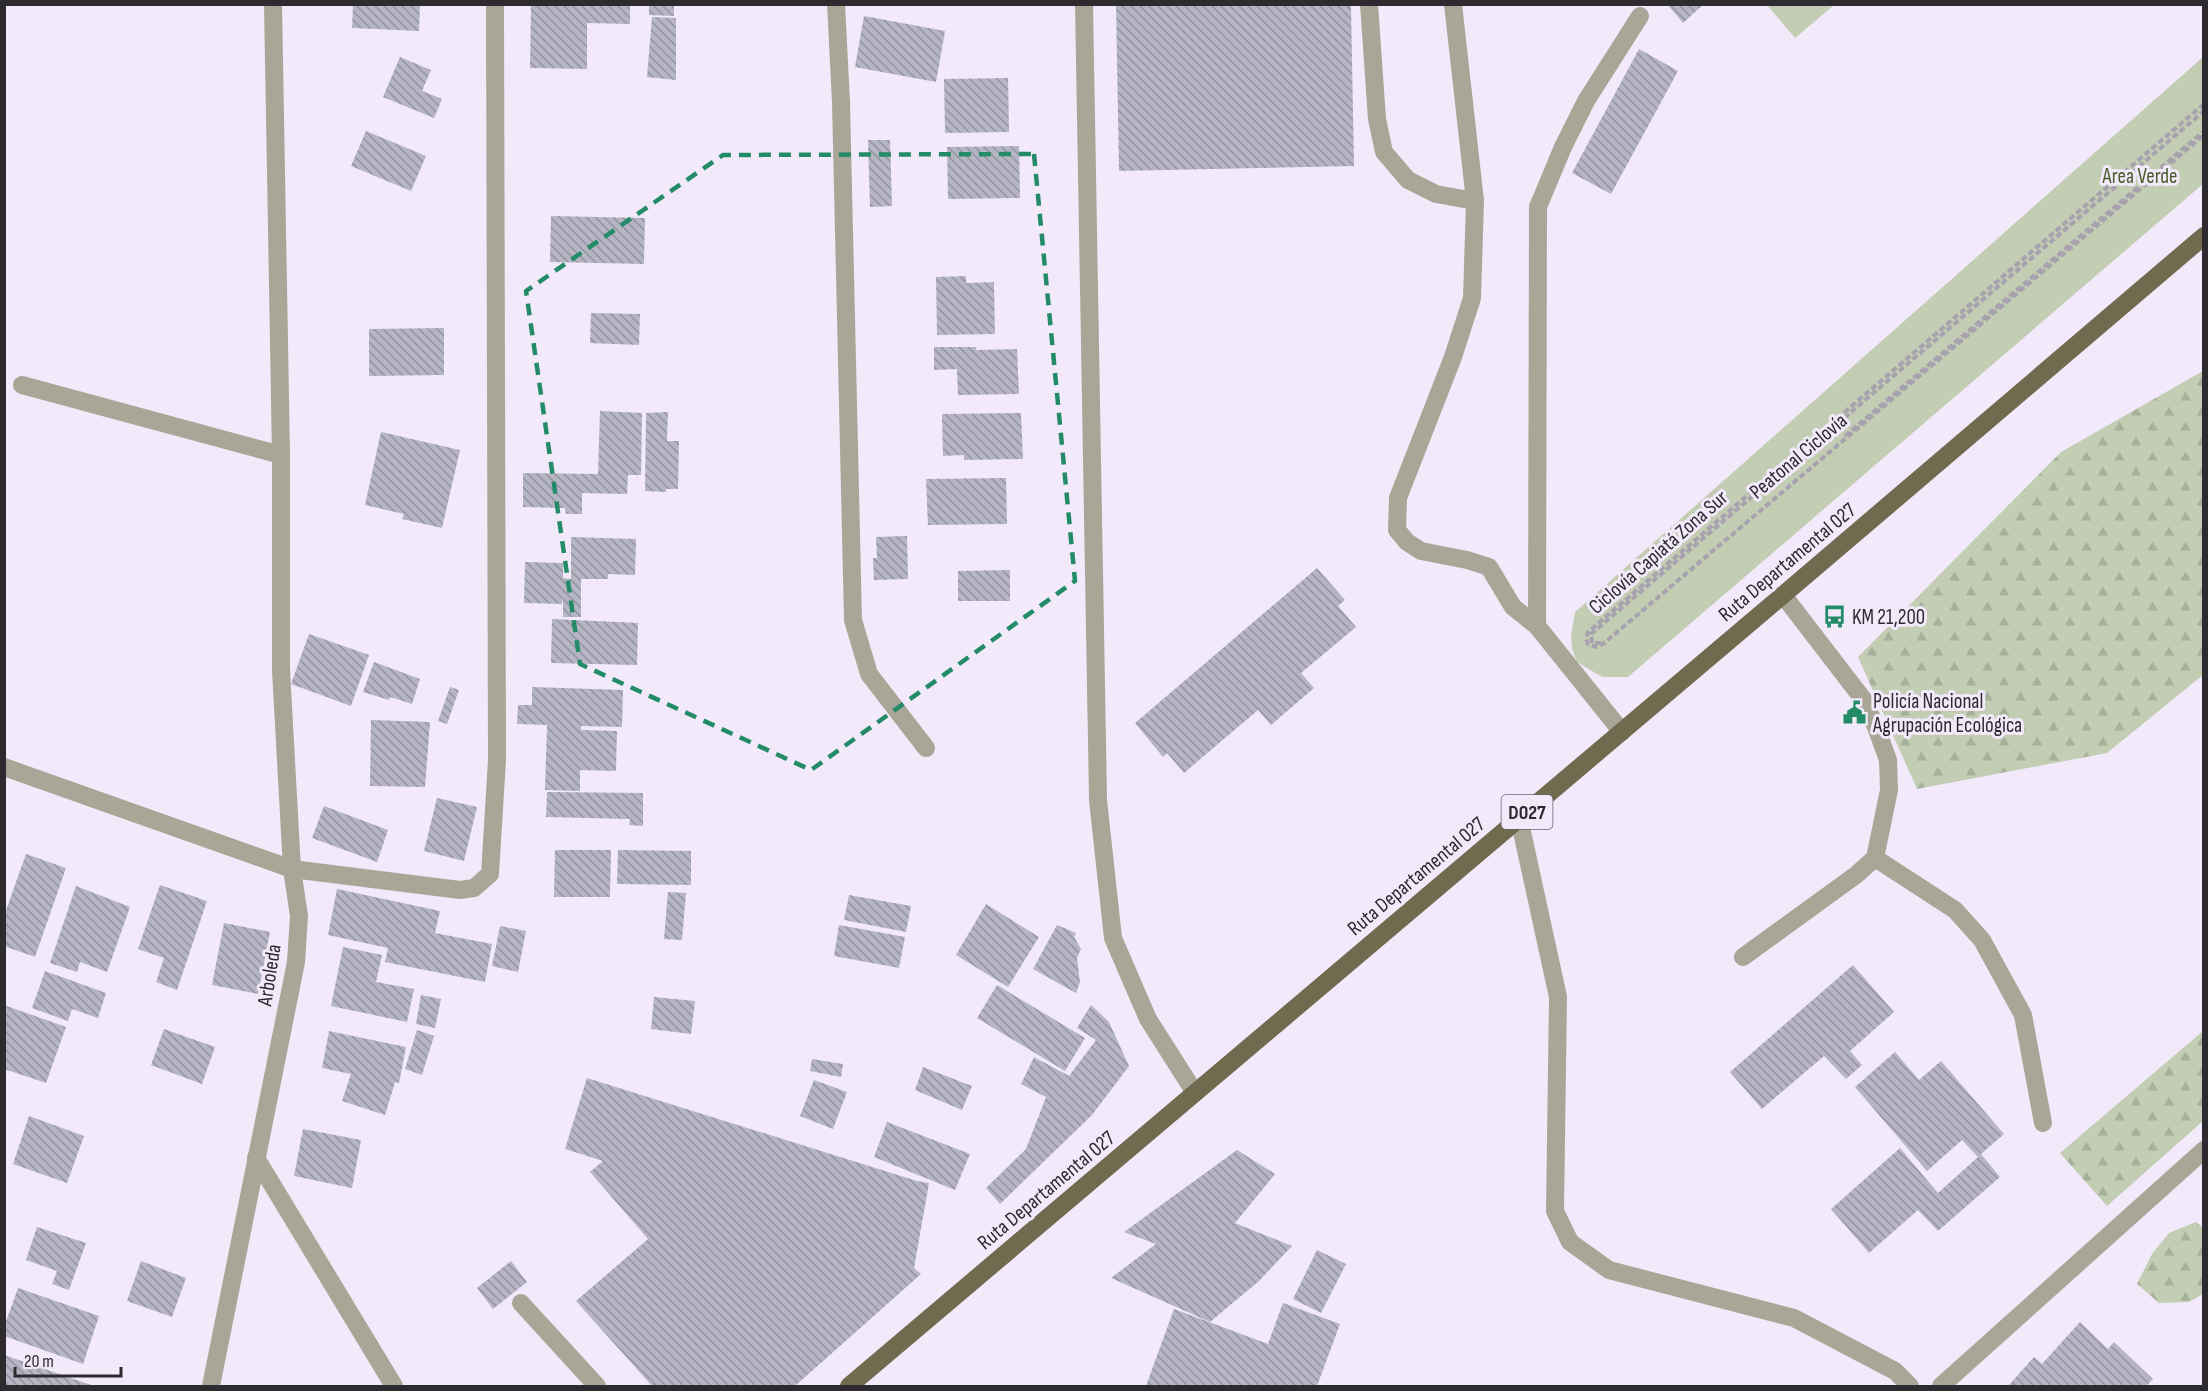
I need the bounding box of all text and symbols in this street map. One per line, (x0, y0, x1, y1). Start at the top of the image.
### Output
park label: Area Verde (2101, 164, 2178, 189)
street label: Peatonal Ciclovía (1744, 408, 1852, 504)
street label: Ciclovía Capiatá Zona Sur (1584, 485, 1733, 620)
street label: Ruta Departamental 027 (1714, 497, 1862, 627)
bus stop icon: KM 21,200 (1821, 604, 1847, 630)
place label: KM 21,200 (1852, 605, 1925, 630)
place label: Policía Nacional Agrupación Ecológica (1872, 689, 2022, 738)
public building icon: Policía Nacional Agrupación Ecológica (1842, 700, 1868, 726)
road number: D027 (1502, 795, 1552, 829)
street label: Ruta Departamental 027 (1343, 811, 1491, 941)
street label: Arboleda (252, 942, 287, 1009)
street label: Ruta Departamental 027 (973, 1125, 1121, 1255)
scale bar (15, 1340, 122, 1378)
text: 20 m (24, 1351, 54, 1372)

